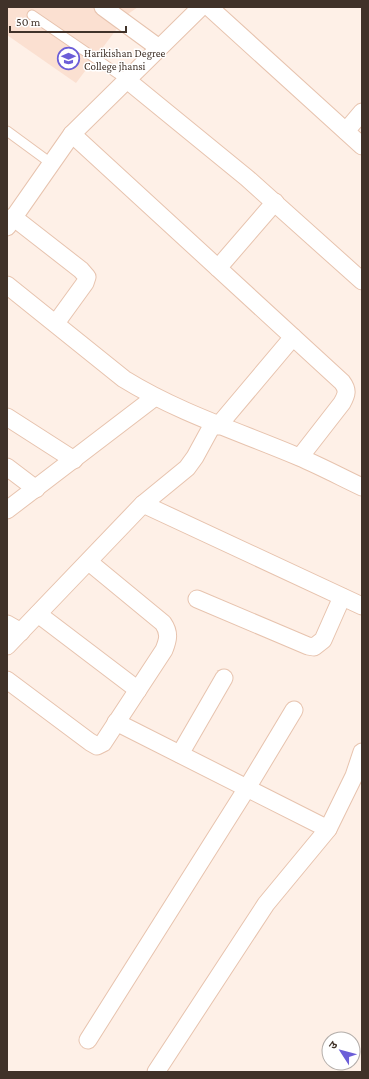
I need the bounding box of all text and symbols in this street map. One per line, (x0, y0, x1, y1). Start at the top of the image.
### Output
scale bar (10, 8, 126, 34)
text: 50 m (16, 15, 41, 29)
school or university icon: Harikishan Degree College jhansi (55, 46, 81, 72)
place label: Harikishan Degree College jhansi (84, 47, 166, 73)
north arrow (321, 1031, 361, 1071)
text: उ (326, 1039, 340, 1051)

